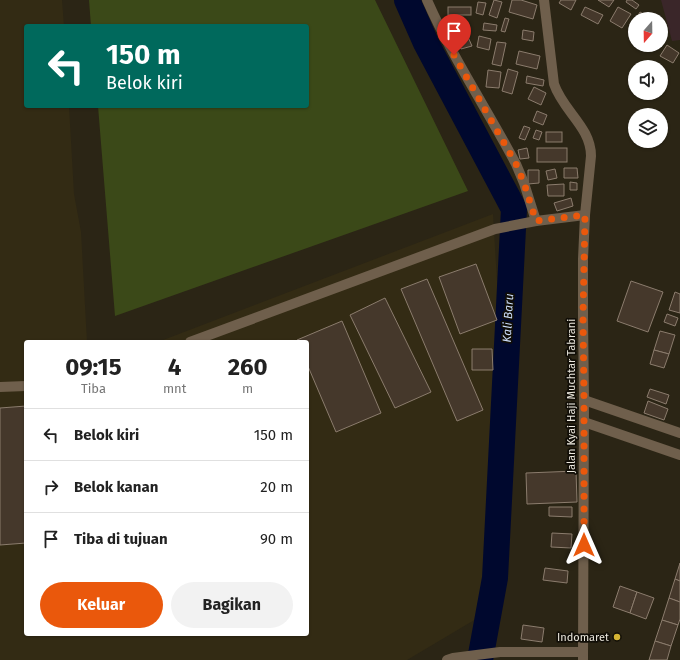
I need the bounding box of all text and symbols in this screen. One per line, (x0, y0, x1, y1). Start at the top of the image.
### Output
north arrow (628, 12, 668, 52)
map controls (628, 12, 668, 148)
pin (437, 14, 471, 55)
icon: arrive (443, 20, 465, 42)
text: 150 m (106, 38, 181, 71)
icon: left (40, 40, 92, 92)
button: sound (628, 60, 668, 100)
text: Belok kiri (106, 72, 183, 94)
button: layers (628, 108, 668, 148)
water label: Kali Baru (500, 293, 516, 343)
street label: Jalan Kyai Haji Muchtar Tabrani (565, 319, 578, 473)
text: 09:15 (65, 353, 122, 381)
text: 4 (168, 353, 181, 381)
text: 260 (228, 353, 268, 381)
text: Tiba (81, 381, 106, 396)
text: mnt (163, 381, 186, 396)
text: m (242, 381, 253, 396)
icon: left (40, 424, 62, 446)
text: Belok kiri (74, 426, 139, 444)
text: 150 m (254, 426, 293, 444)
icon: right (40, 476, 62, 498)
text: Belok kanan (74, 478, 158, 496)
text: 20 m (260, 478, 293, 496)
position arrow (563, 524, 605, 566)
icon: arrive (40, 528, 62, 550)
text: Tiba di tujuan (74, 530, 168, 548)
text: 90 m (260, 530, 293, 548)
button: Keluar (40, 582, 163, 628)
button: Bagikan (171, 582, 293, 628)
place label: Indomaret (557, 631, 609, 644)
marker: Indomaret (612, 632, 622, 642)

